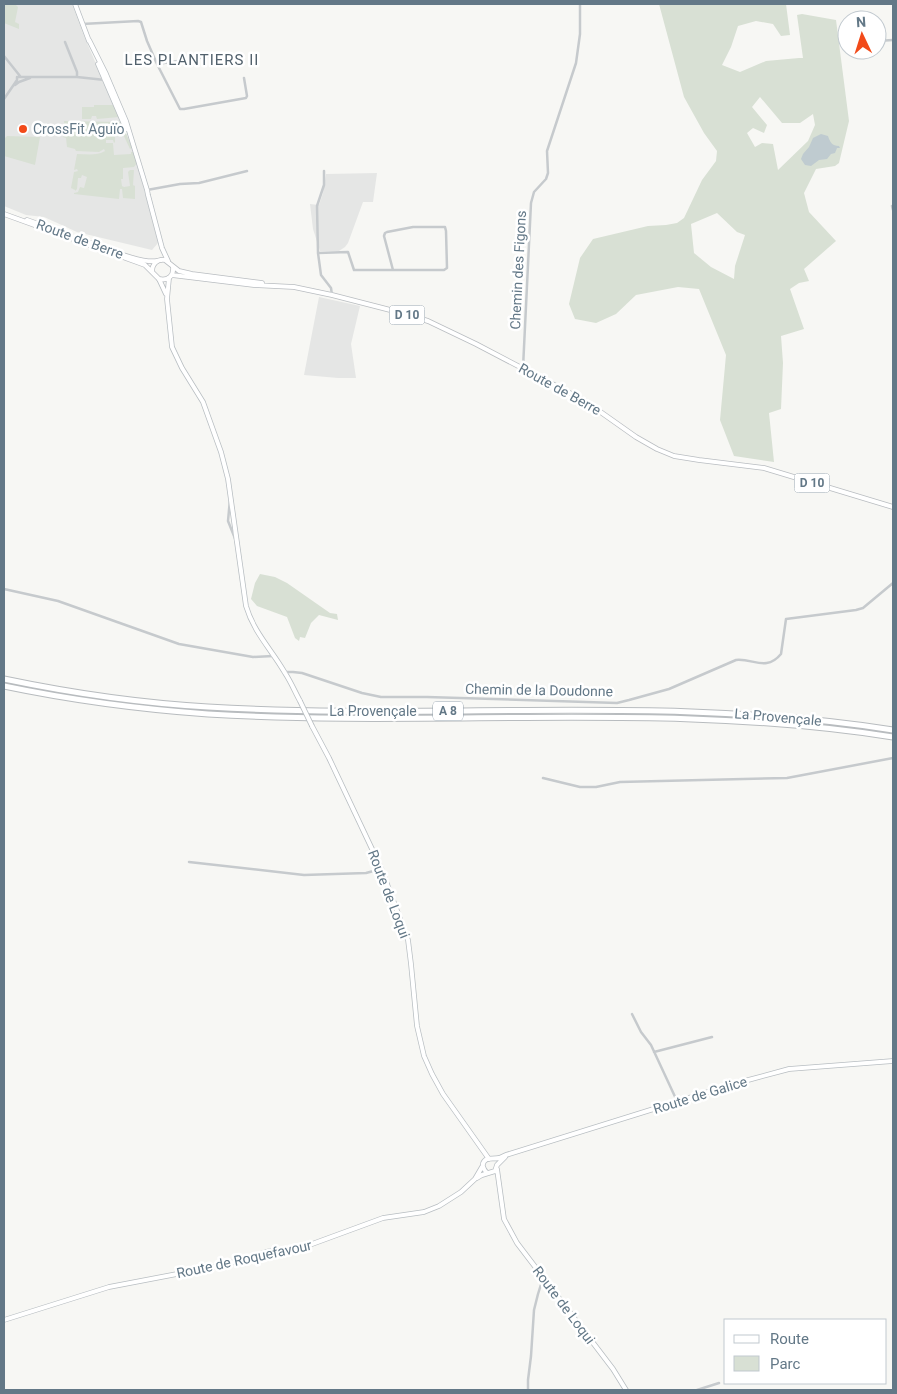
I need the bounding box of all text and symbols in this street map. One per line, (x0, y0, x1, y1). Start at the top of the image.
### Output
north arrow (837, 10, 887, 60)
text: N (856, 14, 867, 30)
district label: LES PLANTIERS II (125, 51, 259, 69)
place label: CrossFit Aguïo (33, 121, 125, 137)
marker: CrossFit Aguïo (17, 123, 29, 135)
street label: Chemin des Figons (507, 210, 529, 330)
street label: Route de Berre (34, 216, 126, 262)
road number: D 10 (390, 306, 424, 324)
street label: Route de Berre (516, 360, 604, 418)
road number: D 10 (794, 473, 830, 492)
street label: Chemin de la Doudonne (465, 681, 613, 699)
road number: A 8 (433, 701, 463, 720)
street label: La Provençale (329, 703, 417, 719)
street label: La Provençale (734, 705, 822, 729)
street label: Route de Loqui (365, 848, 413, 940)
street label: Route de Galice (651, 1073, 749, 1117)
street label: Route de Roquefavour (175, 1237, 313, 1281)
street label: Route de Loqui (530, 1263, 598, 1347)
legend (724, 1319, 887, 1384)
text: Route (770, 1330, 809, 1348)
text: Parc (770, 1355, 800, 1373)

